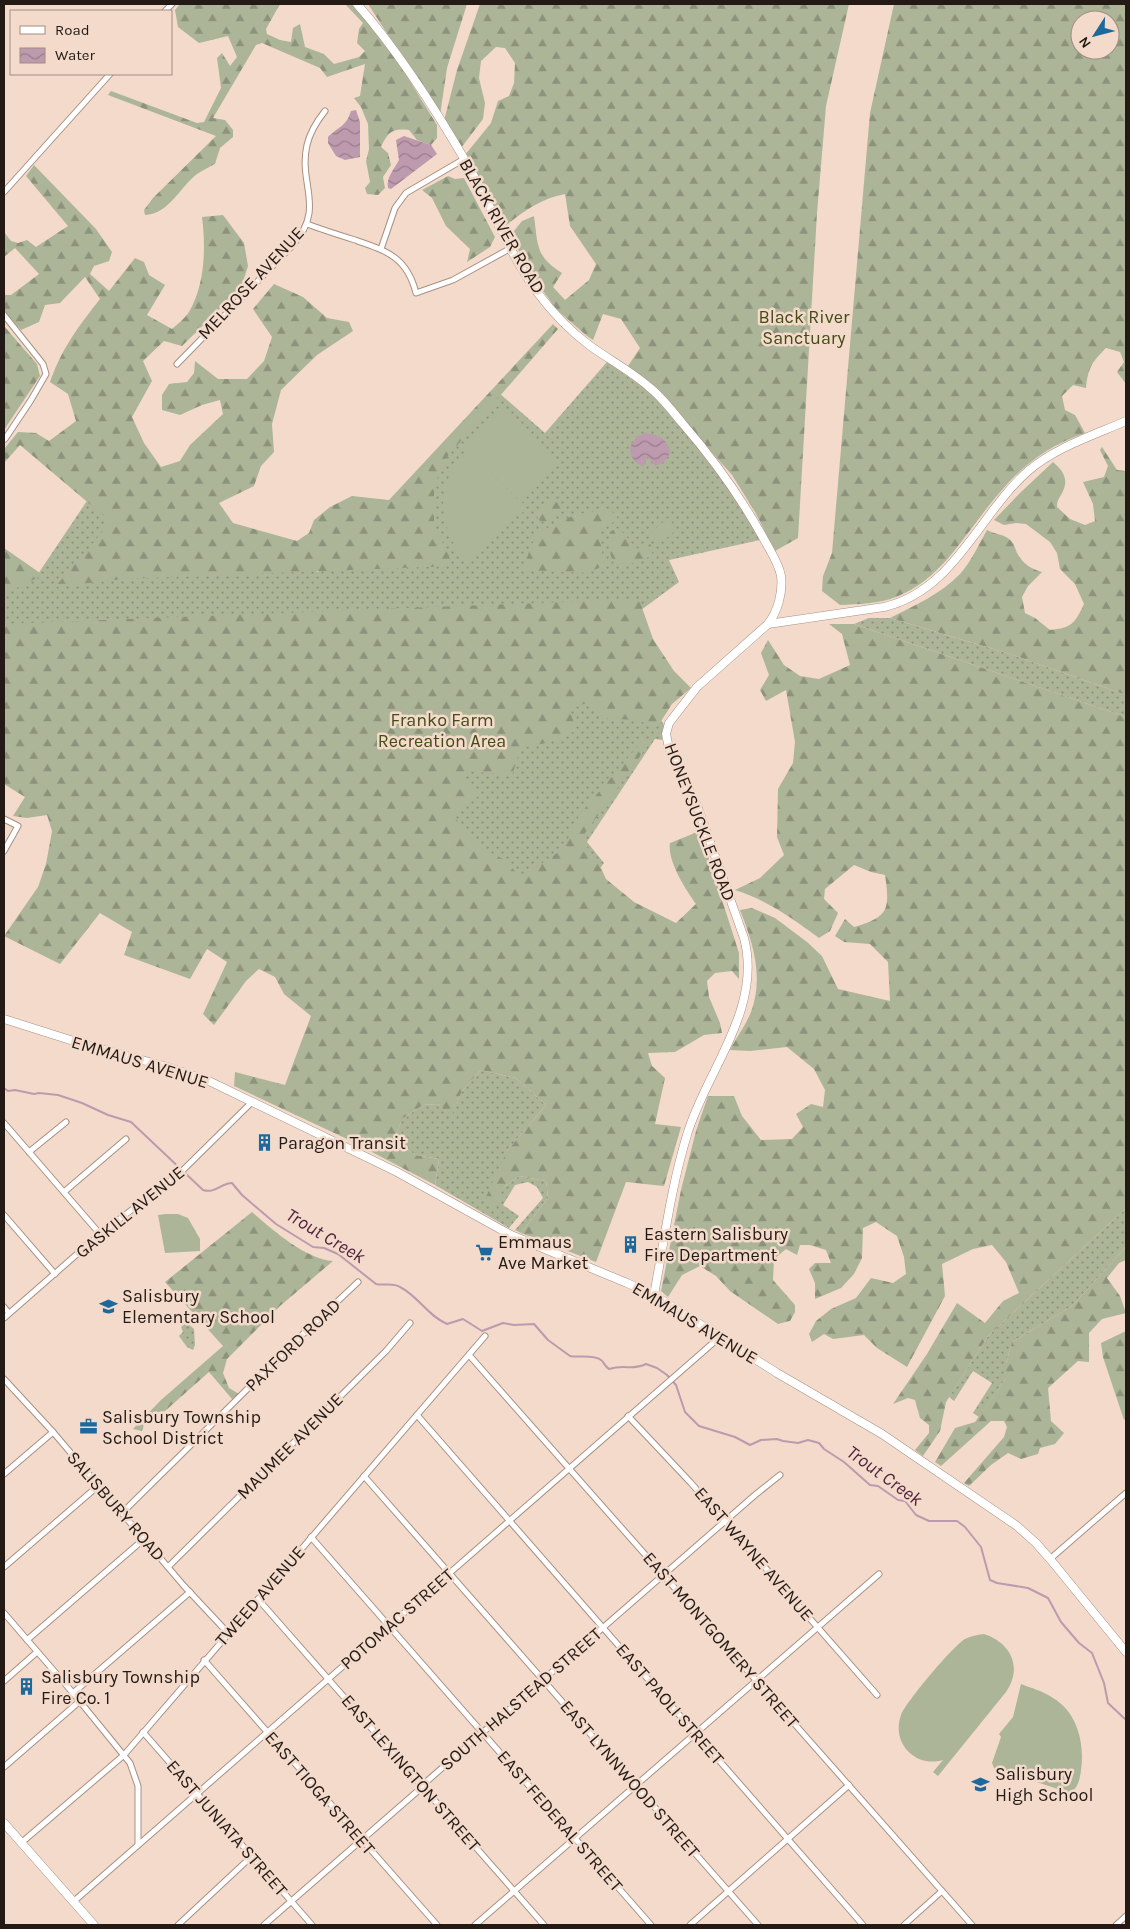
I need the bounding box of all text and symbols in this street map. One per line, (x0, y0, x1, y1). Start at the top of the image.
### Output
legend (10, 10, 172, 75)
north arrow (1070, 10, 1120, 60)
text: Road (55, 21, 90, 39)
text: N (1075, 33, 1095, 51)
text: Water (55, 46, 96, 64)
street label: BLACK RIVER ROAD (454, 154, 550, 298)
street label: MELROSE AVENUE (193, 222, 309, 344)
park label: Black River Sanctuary (758, 306, 850, 349)
park label: Franko Farm Recreation Area (378, 709, 506, 752)
street label: HONEYSUCKLE ROAD (660, 740, 740, 904)
street label: EMMAUS AVENUE (69, 1031, 211, 1093)
place label: Paragon Transit (278, 1132, 406, 1154)
building icon: Paragon Transit (254, 1133, 274, 1153)
street label: GASKILL AVENUE (71, 1161, 189, 1263)
water label: Trout Creek (282, 1204, 369, 1268)
place label: Eastern Salisbury Fire Department (644, 1223, 789, 1266)
place label: Emmaus Ave Market (498, 1231, 589, 1274)
building icon: Eastern Salisbury Fire Department (620, 1234, 640, 1254)
supermarket icon: Emmaus Ave Market (474, 1242, 494, 1262)
street label: EMMAUS AVENUE (628, 1277, 762, 1369)
place label: Salisbury Elementary School (122, 1285, 275, 1328)
street label: PAXFORD ROAD (241, 1294, 345, 1396)
school or university icon: Salisbury Elementary School (98, 1296, 118, 1316)
street label: MAUMEE AVENUE (232, 1388, 348, 1504)
place label: Salisbury Township School District (102, 1406, 261, 1449)
office icon: Salisbury Township School District (78, 1417, 98, 1437)
water label: Trout Creek (842, 1441, 927, 1511)
street label: SALISBURY ROAD (62, 1447, 170, 1565)
street label: EAST WAYNE AVENUE (690, 1482, 818, 1626)
street label: TWEED AVENUE (210, 1541, 310, 1651)
street label: EAST MONTGOMERY STREET (638, 1547, 804, 1733)
street label: POTOMAC STREET (336, 1564, 458, 1674)
street label: SOUTH HALSTEAD STREET (436, 1623, 606, 1775)
street label: EAST PAOLI STREET (611, 1639, 729, 1769)
place label: Salisbury Township Fire Co. 1 (41, 1666, 200, 1709)
building icon: Salisbury Township Fire Co. 1 (17, 1677, 37, 1697)
street label: EAST LEXINGTON STREET (337, 1690, 485, 1856)
street label: EAST LYNNWOOD STREET (555, 1696, 705, 1862)
street label: EAST TIOGA STREET (260, 1727, 380, 1859)
street label: EAST FEDERAL STREET (493, 1746, 627, 1896)
street label: EAST JUNIATA STREET (162, 1755, 292, 1901)
place label: Salisbury High School (995, 1763, 1093, 1806)
school or university icon: Salisbury High School (971, 1774, 991, 1794)

